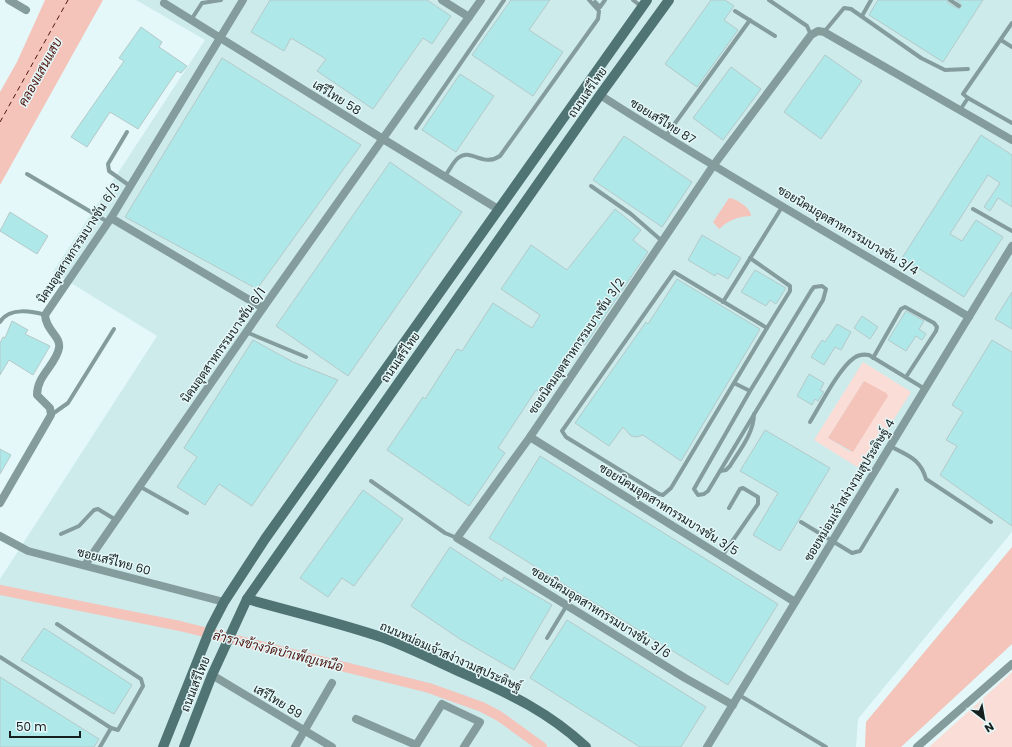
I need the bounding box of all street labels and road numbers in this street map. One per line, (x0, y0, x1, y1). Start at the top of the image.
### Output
street label: ถนนเสรีไทย (563, 63, 611, 121)
street label: เสรีไทย 58 (309, 75, 365, 119)
street label: ซอยเสรีไทย 87 (627, 94, 699, 148)
street label: นิคมอุตสาหกรรมบางชัน 6/3 (33, 179, 124, 307)
street label: ซอยนิคมอุตสาหกรรมบางชัน 3/4 (774, 181, 922, 280)
street label: ซอยนิคมอุตสาหกรรมบางชัน 3/2 (524, 274, 629, 418)
street label: นิคมอุตสาหกรรมบางชัน 6/1 (177, 284, 270, 407)
street label: ถนนเสรีไทย (376, 328, 424, 386)
street label: ซอยหม่อมเจ้าสง่างามสุประดิษฐ์ 4 (800, 415, 899, 565)
street label: ซอยนิคมอุตสาหกรรมบางชัน 3/5 (595, 459, 742, 560)
street label: ซอยเสรีไทย 60 (75, 543, 153, 579)
street label: ซอยนิคมอุตสาหกรรมบางชัน 3/6 (527, 562, 674, 663)
street label: ถนนหม่อมเจ้าสง่างามสุประดิษฐ์ (377, 617, 525, 696)
street label: ถนนเสรีไทย (176, 654, 214, 714)
street label: เสรีไทย 89 (250, 680, 306, 722)

